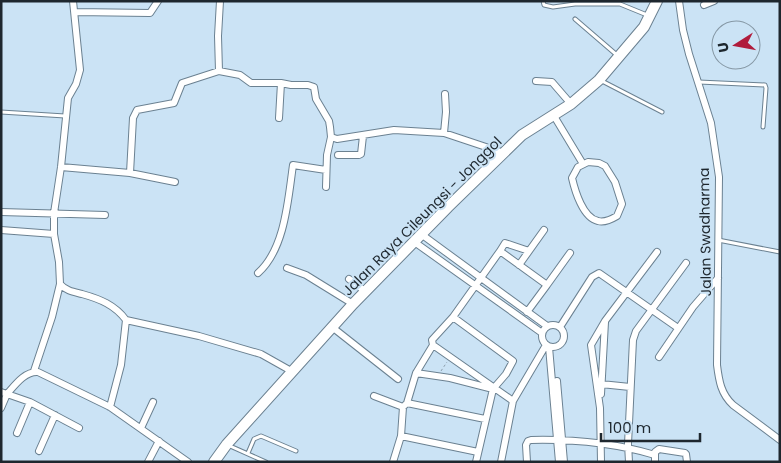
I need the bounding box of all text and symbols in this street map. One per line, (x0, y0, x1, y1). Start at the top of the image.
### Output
north arrow (711, 20, 761, 70)
text: U (712, 41, 734, 54)
street label: Jalan Raya Cileungsi - Jonggol (338, 132, 506, 300)
street label: Jalan Swadharma (694, 168, 716, 296)
scale bar (601, 410, 700, 442)
text: 100 m (608, 417, 651, 438)

